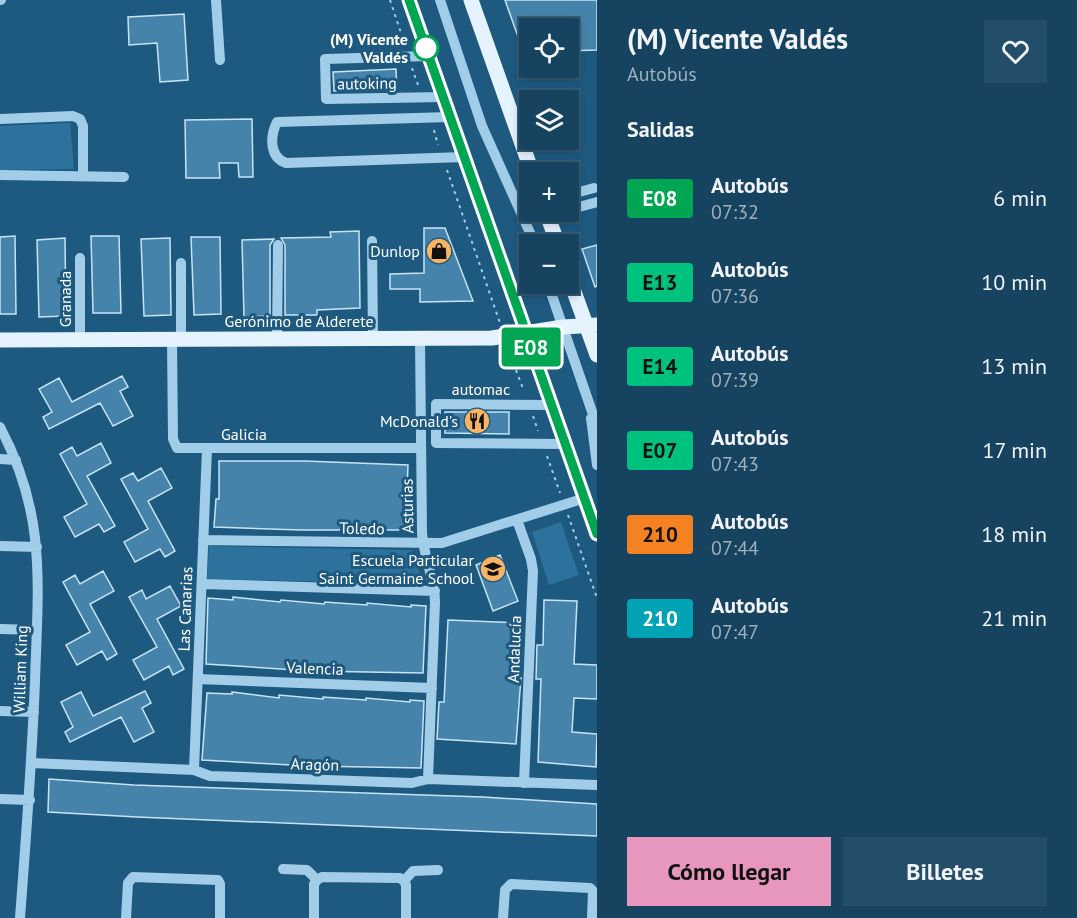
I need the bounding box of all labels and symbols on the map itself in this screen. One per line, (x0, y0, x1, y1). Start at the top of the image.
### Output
place label: (M) Vicente Valdés (330, 29, 408, 67)
marker: (M) Vicente Valdés (413, 35, 439, 61)
street label: autoking (337, 72, 397, 94)
shop icon: Dunlop (424, 236, 454, 266)
place label: Dunlop (370, 241, 420, 261)
street label: Granada (55, 271, 75, 327)
street label: Gerónimo de Alderete (224, 311, 374, 331)
line badge: E08 (496, 328, 566, 366)
street label: automac (452, 379, 510, 399)
restaurant icon: McDonald's (462, 406, 492, 436)
place label: McDonald's (380, 411, 458, 431)
street label: Galicia (221, 424, 267, 444)
street label: Asturias (397, 478, 417, 533)
street label: Toledo (339, 518, 385, 538)
place label: Escuela Particular Saint Germaine School (319, 550, 475, 588)
school or university icon: Escuela Particular Saint Germaine School (478, 554, 508, 584)
street label: Las Canarias (174, 566, 196, 652)
street label: Andalucía (503, 615, 525, 683)
street label: William King (8, 625, 32, 713)
street label: Valencia (285, 657, 344, 679)
street label: Aragón (290, 753, 340, 775)

